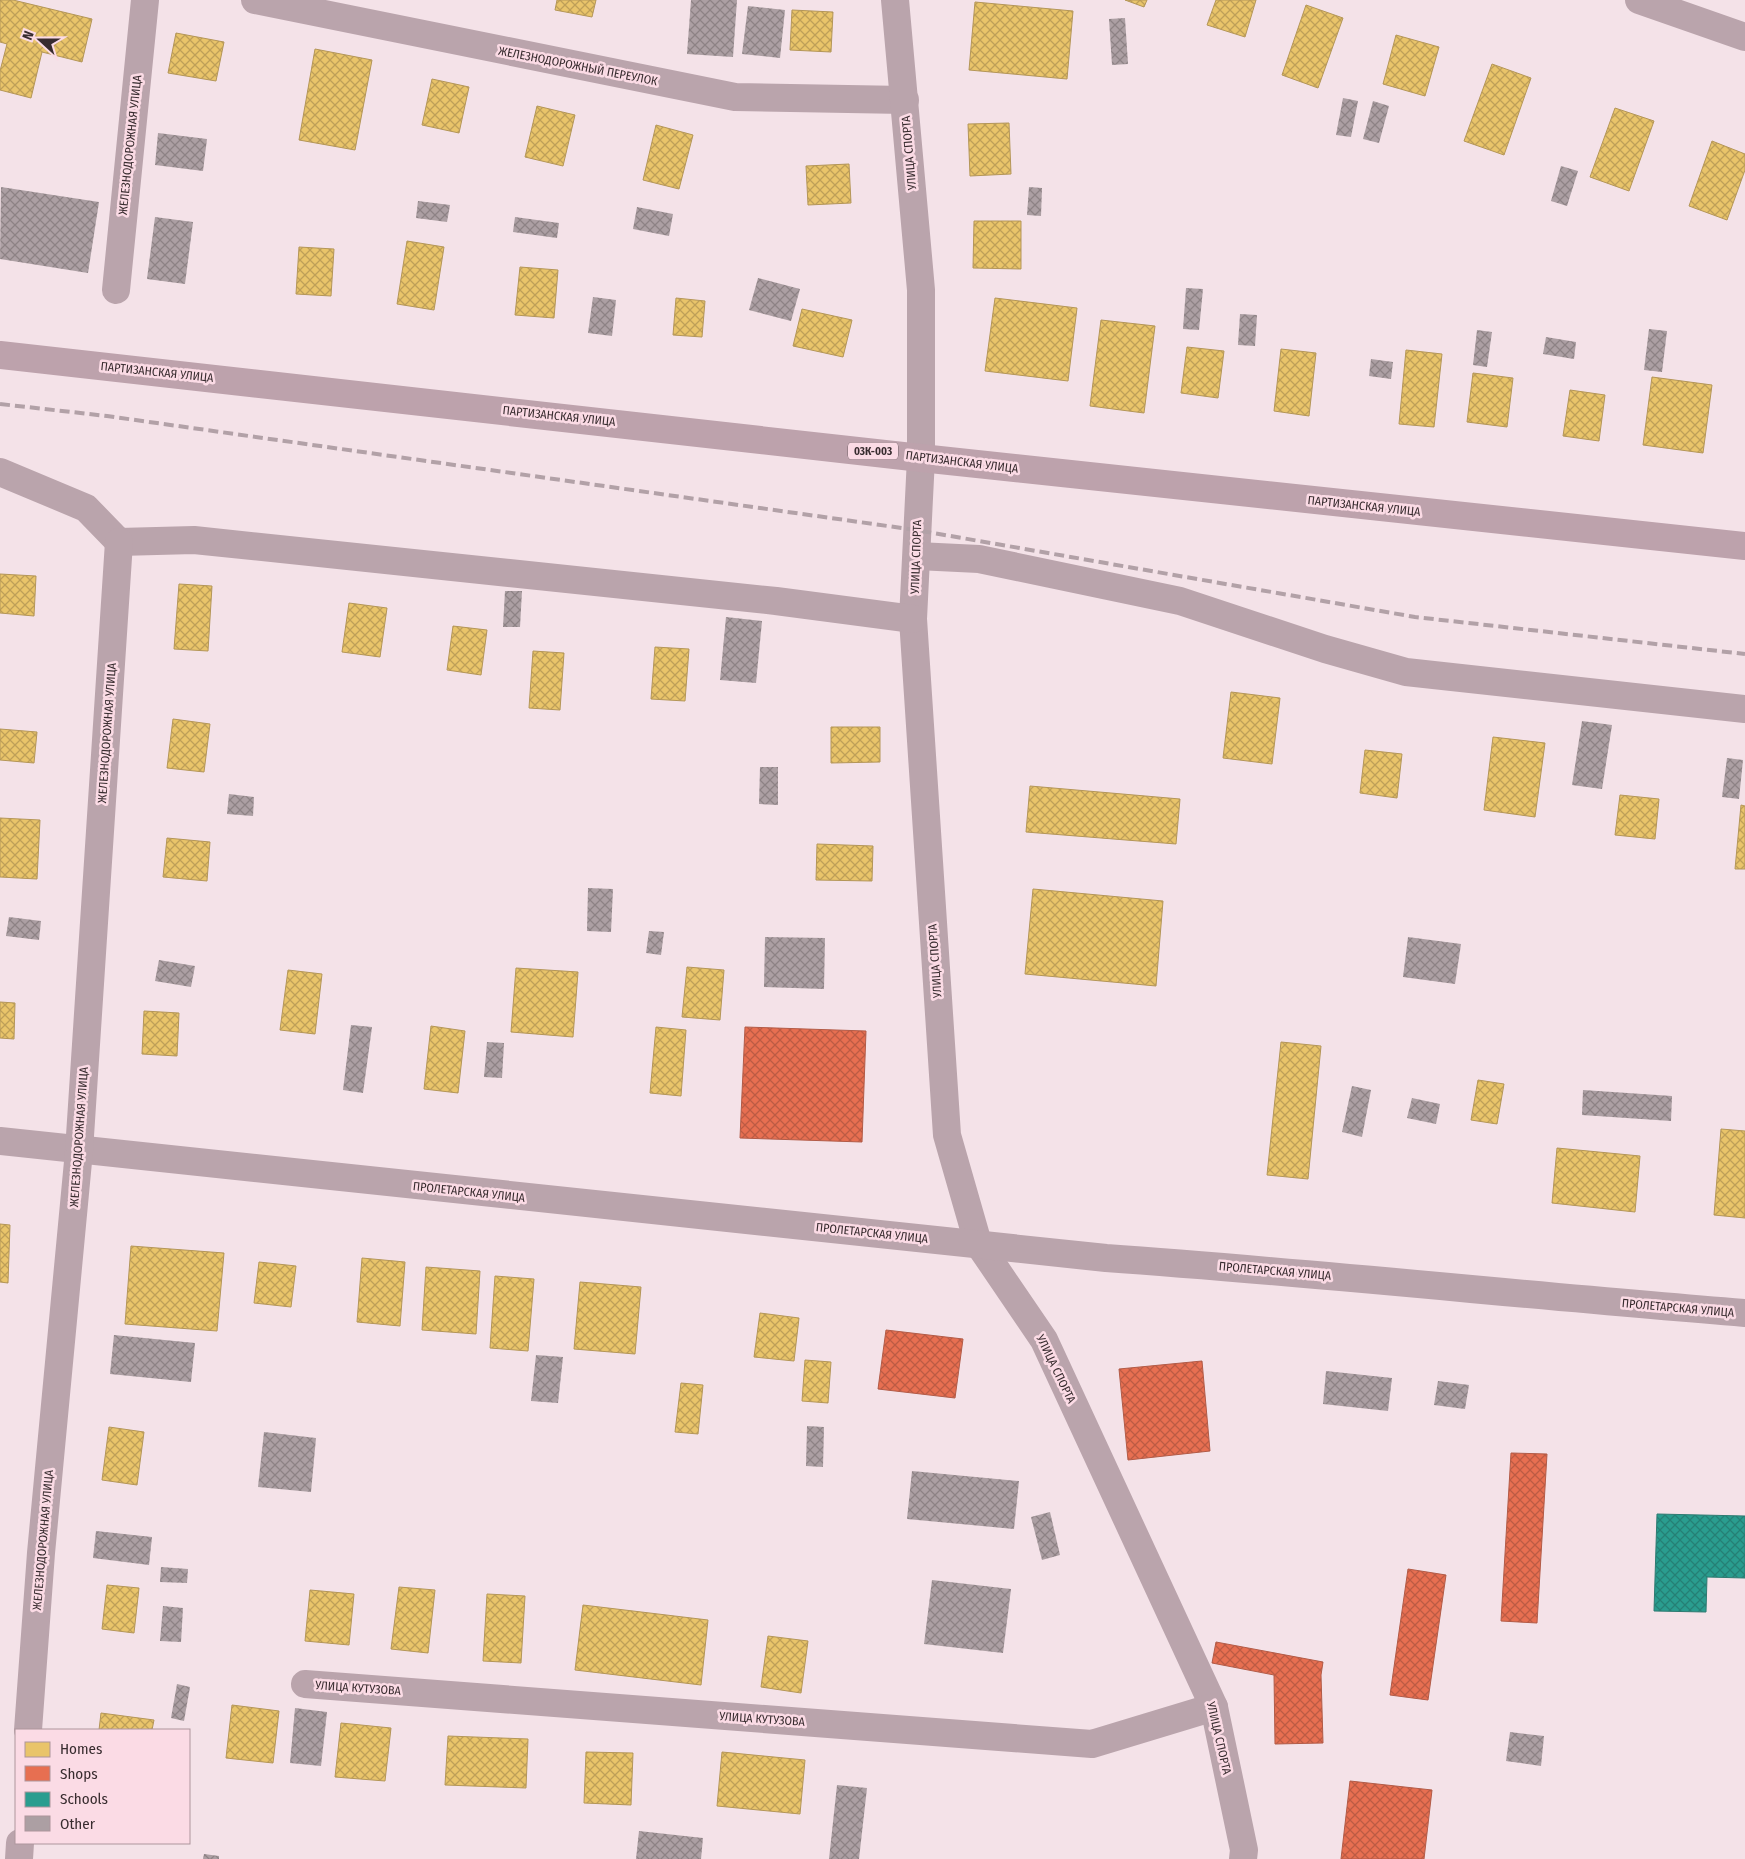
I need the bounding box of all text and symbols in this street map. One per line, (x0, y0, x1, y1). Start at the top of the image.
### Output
north arrow (15, 15, 65, 65)
text: N (19, 29, 38, 42)
street label: ЖЕЛЕЗНОДОРОЖНЫЙ ПЕРЕУЛОК (497, 43, 660, 88)
street label: ЖЕЛЕЗНОДОРОЖНАЯ УЛИЦА (116, 74, 144, 216)
street label: УЛИЦА СПОРТА (899, 115, 919, 192)
street label: ПАРТИЗАНСКАЯ УЛИЦА (100, 359, 215, 385)
street label: ПАРТИЗАНСКАЯ УЛИЦА (502, 403, 617, 429)
road number: 03К-003 (848, 442, 898, 460)
street label: ПАРТИЗАНСКАЯ УЛИЦА (905, 448, 1020, 476)
street label: ПАРТИЗАНСКАЯ УЛИЦА (1307, 493, 1422, 519)
street label: УЛИЦА СПОРТА (908, 519, 924, 595)
street label: ЖЕЛЕЗНОДОРОЖНАЯ УЛИЦА (95, 662, 119, 804)
street label: УЛИЦА СПОРТА (925, 923, 945, 1000)
street label: ЖЕЛЕЗНОДОРОЖНАЯ УЛИЦА (67, 1066, 91, 1208)
street label: ПРОЛЕТАРСКАЯ УЛИЦА (412, 1179, 526, 1205)
street label: ПРОЛЕТАРСКАЯ УЛИЦА (815, 1220, 929, 1246)
street label: ПРОЛЕТАРСКАЯ УЛИЦА (1218, 1259, 1332, 1283)
street label: ПРОЛЕТАРСКАЯ УЛИЦА (1621, 1296, 1735, 1320)
street label: УЛИЦА СПОРТА (1033, 1332, 1079, 1406)
street label: ЖЕЛЕЗНОДОРОЖНАЯ УЛИЦА (30, 1469, 56, 1611)
street label: УЛИЦА КУТУЗОВА (314, 1678, 402, 1698)
street label: УЛИЦА СПОРТА (1204, 1699, 1234, 1777)
street label: УЛИЦА КУТУЗОВА (718, 1709, 806, 1729)
legend (15, 1729, 190, 1844)
text: Homes (60, 1740, 102, 1758)
text: Shops (60, 1765, 98, 1783)
text: Schools (60, 1790, 108, 1808)
text: Other (60, 1815, 96, 1833)

